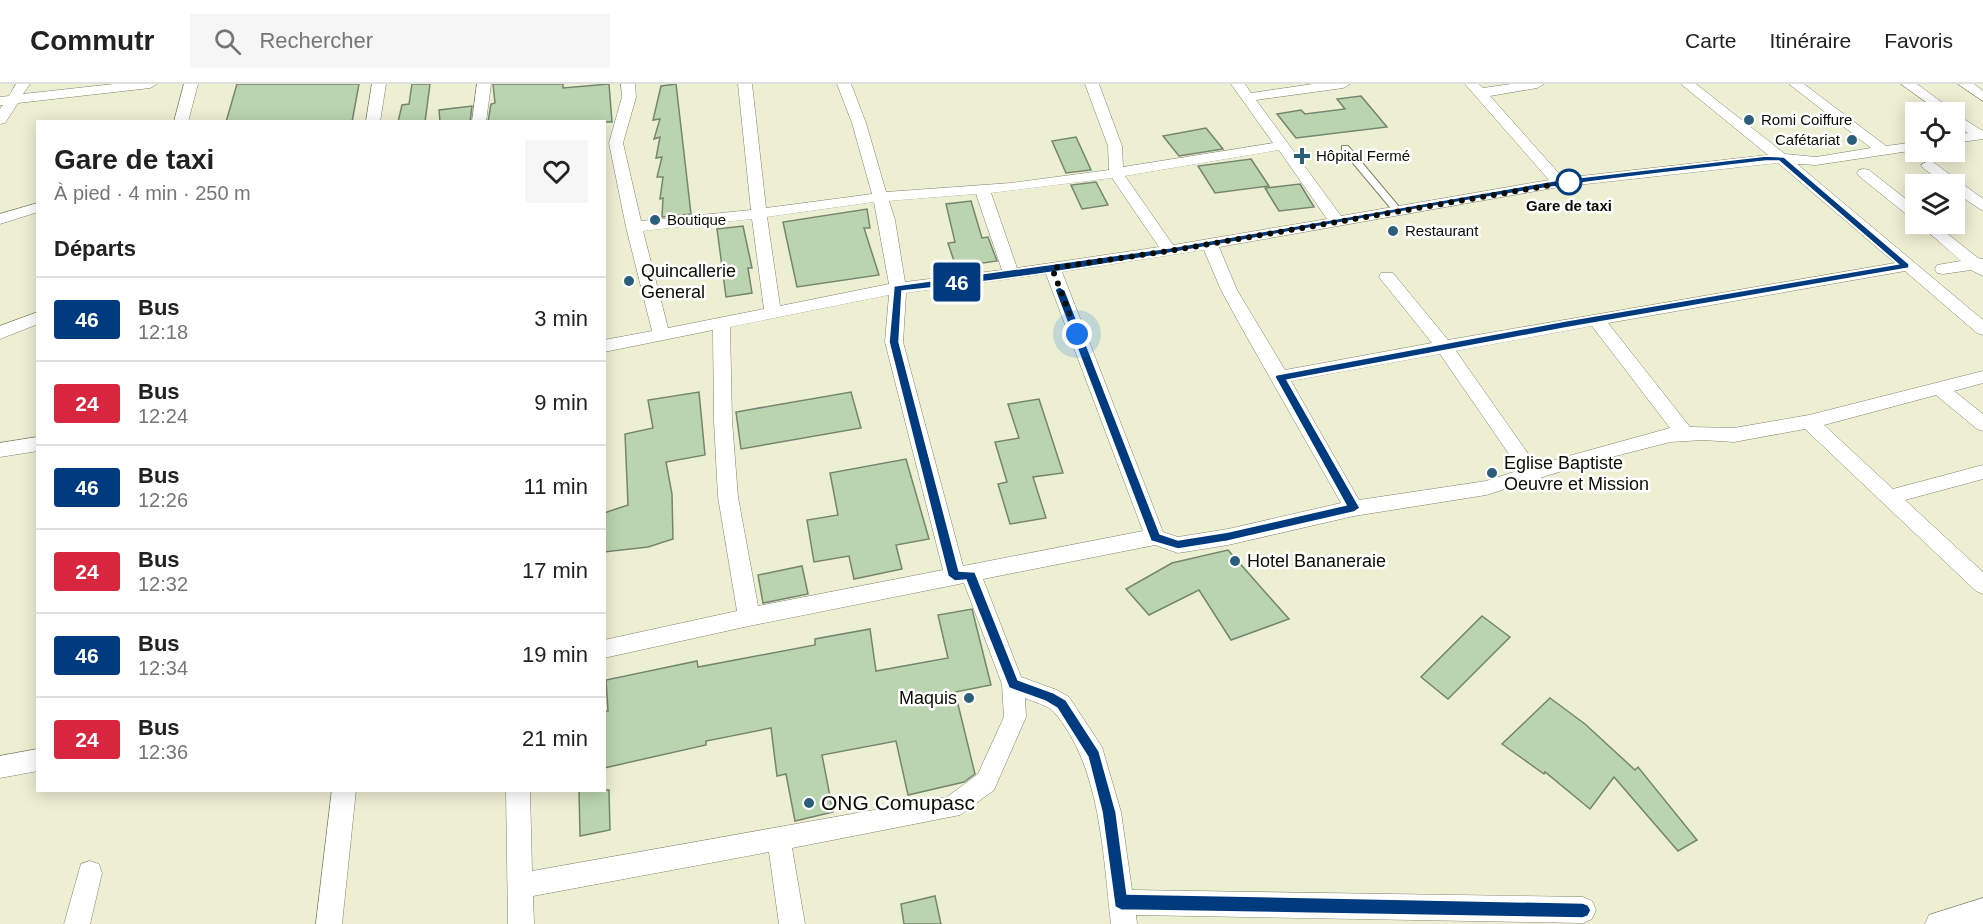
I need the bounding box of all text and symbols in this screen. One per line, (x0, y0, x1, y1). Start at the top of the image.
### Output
search box (190, 14, 610, 68)
text: Commutr (30, 25, 154, 56)
icon: search (211, 25, 244, 58)
text: Rechercher (259, 28, 373, 53)
text: Carte (1685, 29, 1736, 52)
text: Itinéraire (1769, 29, 1851, 52)
text: Favoris (1884, 29, 1953, 52)
map controls (1905, 102, 1965, 234)
button: locate (1905, 102, 1965, 162)
place label: Romi Coiffure (1761, 111, 1852, 128)
marker: Romi Coiffure (1742, 113, 1756, 127)
place label: Cafétariat (1775, 131, 1841, 148)
marker: Cafétariat (1845, 133, 1859, 147)
button: heart (525, 140, 588, 203)
text: Gare de taxi (54, 144, 214, 175)
marker: Hôpital Fermé (1293, 147, 1311, 165)
place label: Hôpital Fermé (1316, 147, 1410, 164)
marker: Gare de taxi (1556, 169, 1582, 195)
button: layers (1905, 174, 1965, 234)
text: À pied · 4 min · 250 m (54, 182, 251, 204)
place label: Gare de taxi (1526, 197, 1612, 214)
place label: Boutique (667, 211, 726, 228)
marker: Boutique (648, 213, 662, 227)
place label: Restaurant (1405, 222, 1479, 239)
marker: Restaurant (1386, 224, 1400, 238)
text: Départs (54, 236, 136, 261)
place label: Quincallerie General (641, 261, 736, 302)
line badge: 46 (930, 262, 984, 302)
text: 46 (945, 271, 969, 294)
marker: Quincallerie General (622, 274, 636, 288)
text: Bus (138, 295, 180, 320)
text: 3 min (534, 306, 588, 331)
text: 46 (75, 308, 99, 331)
your location (1062, 319, 1092, 349)
text: 12:18 (138, 321, 188, 343)
text: Bus (138, 379, 180, 404)
text: 9 min (534, 390, 588, 415)
text: 24 (75, 392, 99, 415)
text: 12:24 (138, 405, 188, 427)
place label: Eglise Baptiste Oeuvre et Mission (1504, 453, 1649, 494)
text: Bus (138, 463, 180, 488)
marker: Eglise Baptiste Oeuvre et Mission (1485, 466, 1499, 480)
text: 11 min (524, 474, 588, 499)
text: 46 (75, 476, 99, 499)
text: 12:26 (138, 489, 188, 511)
text: Bus (138, 547, 180, 572)
place label: Hotel Bananeraie (1247, 551, 1386, 571)
marker: Hotel Bananeraie (1228, 554, 1242, 568)
text: 17 min (522, 558, 588, 583)
text: 24 (75, 560, 99, 583)
text: 12:32 (138, 573, 188, 595)
text: Bus (138, 631, 180, 656)
text: 19 min (522, 642, 588, 667)
text: 46 (75, 644, 99, 667)
text: 12:34 (138, 657, 188, 679)
place label: Maquis (899, 688, 957, 708)
marker: Maquis (962, 691, 976, 705)
text: Bus (138, 715, 180, 740)
text: 21 min (522, 726, 588, 751)
text: 24 (75, 728, 99, 751)
text: 12:36 (138, 741, 188, 763)
place label: ONG Comupasc (821, 791, 975, 814)
marker: ONG Comupasc (802, 796, 816, 810)

